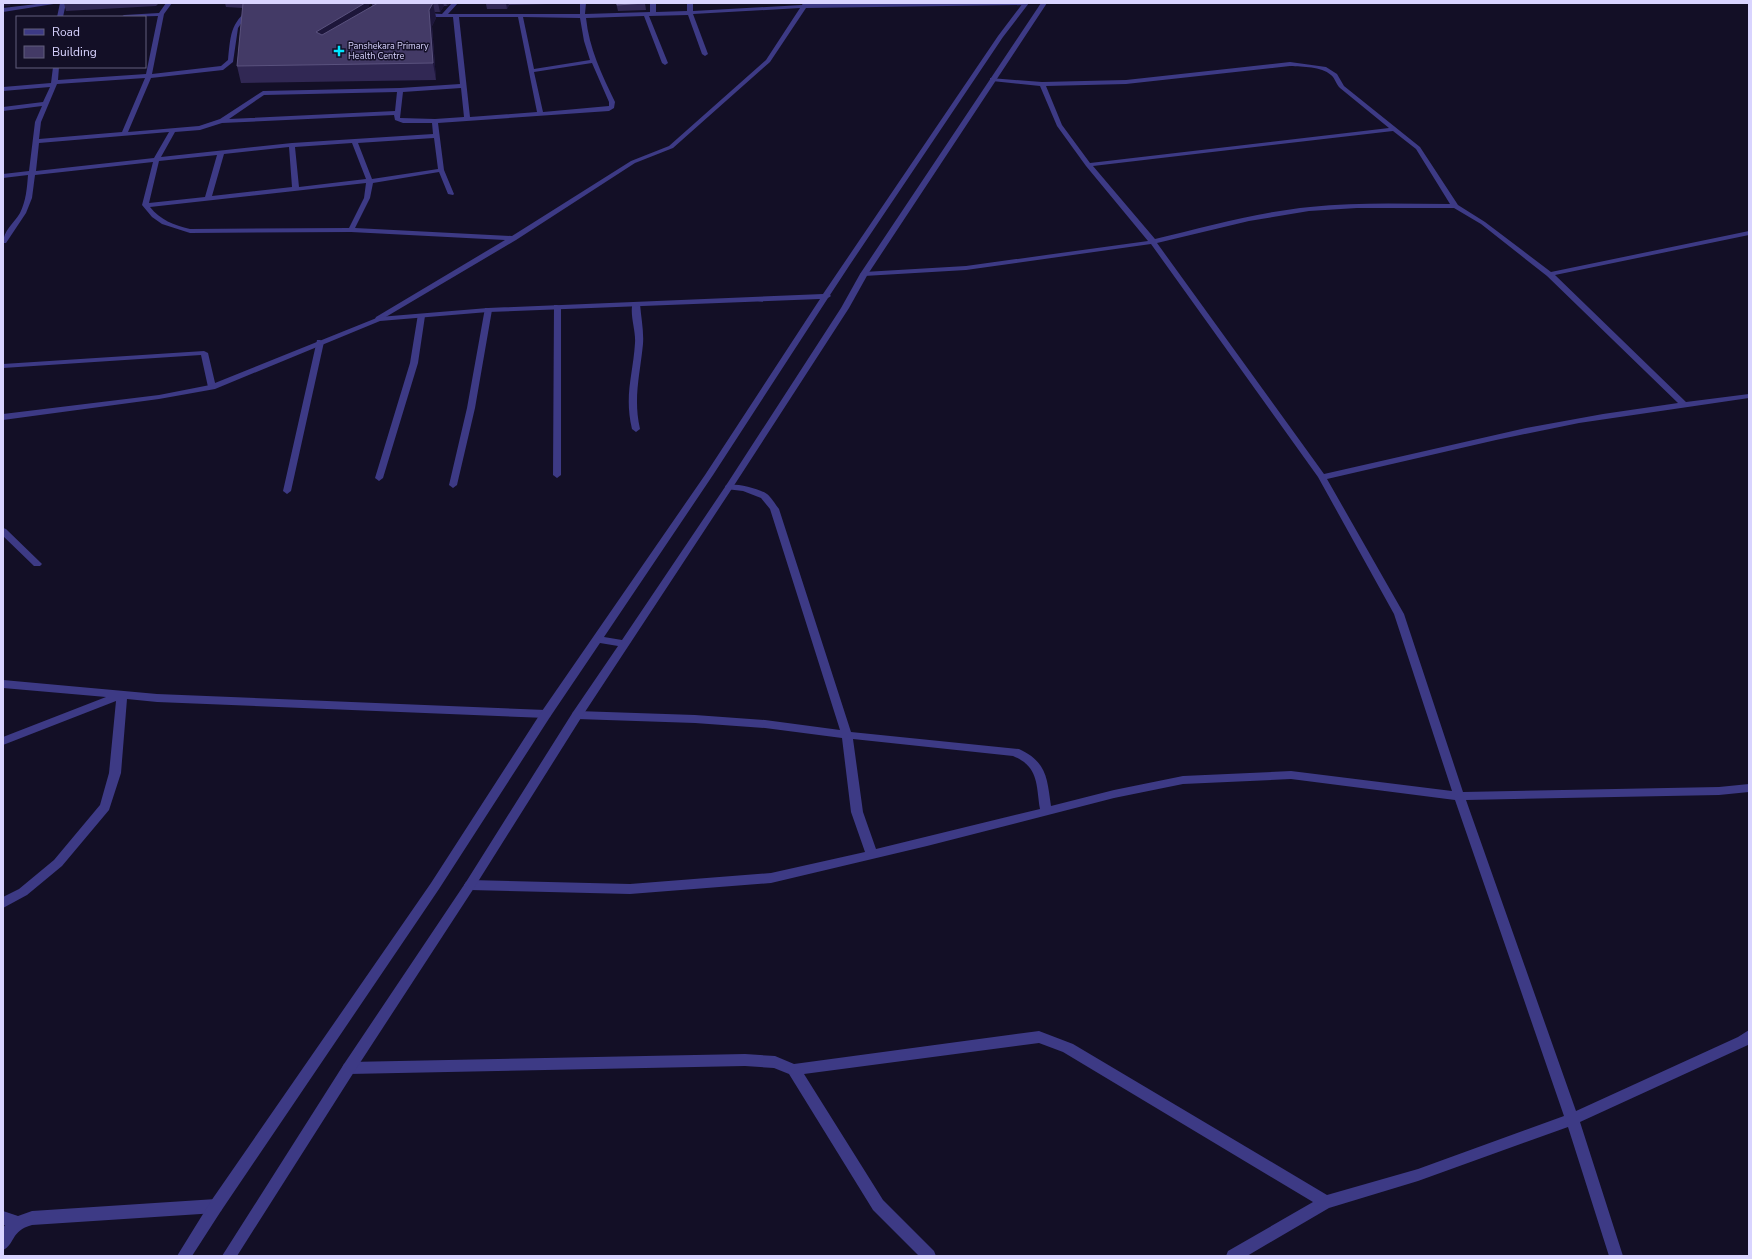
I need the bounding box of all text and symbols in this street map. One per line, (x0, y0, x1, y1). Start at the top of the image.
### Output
legend (16, 16, 146, 68)
text: Road (52, 24, 80, 40)
place label: Panshekara Primary Health Centre (348, 40, 429, 62)
text: Building (52, 44, 97, 60)
marker: Panshekara Primary Health Centre (333, 45, 345, 57)

